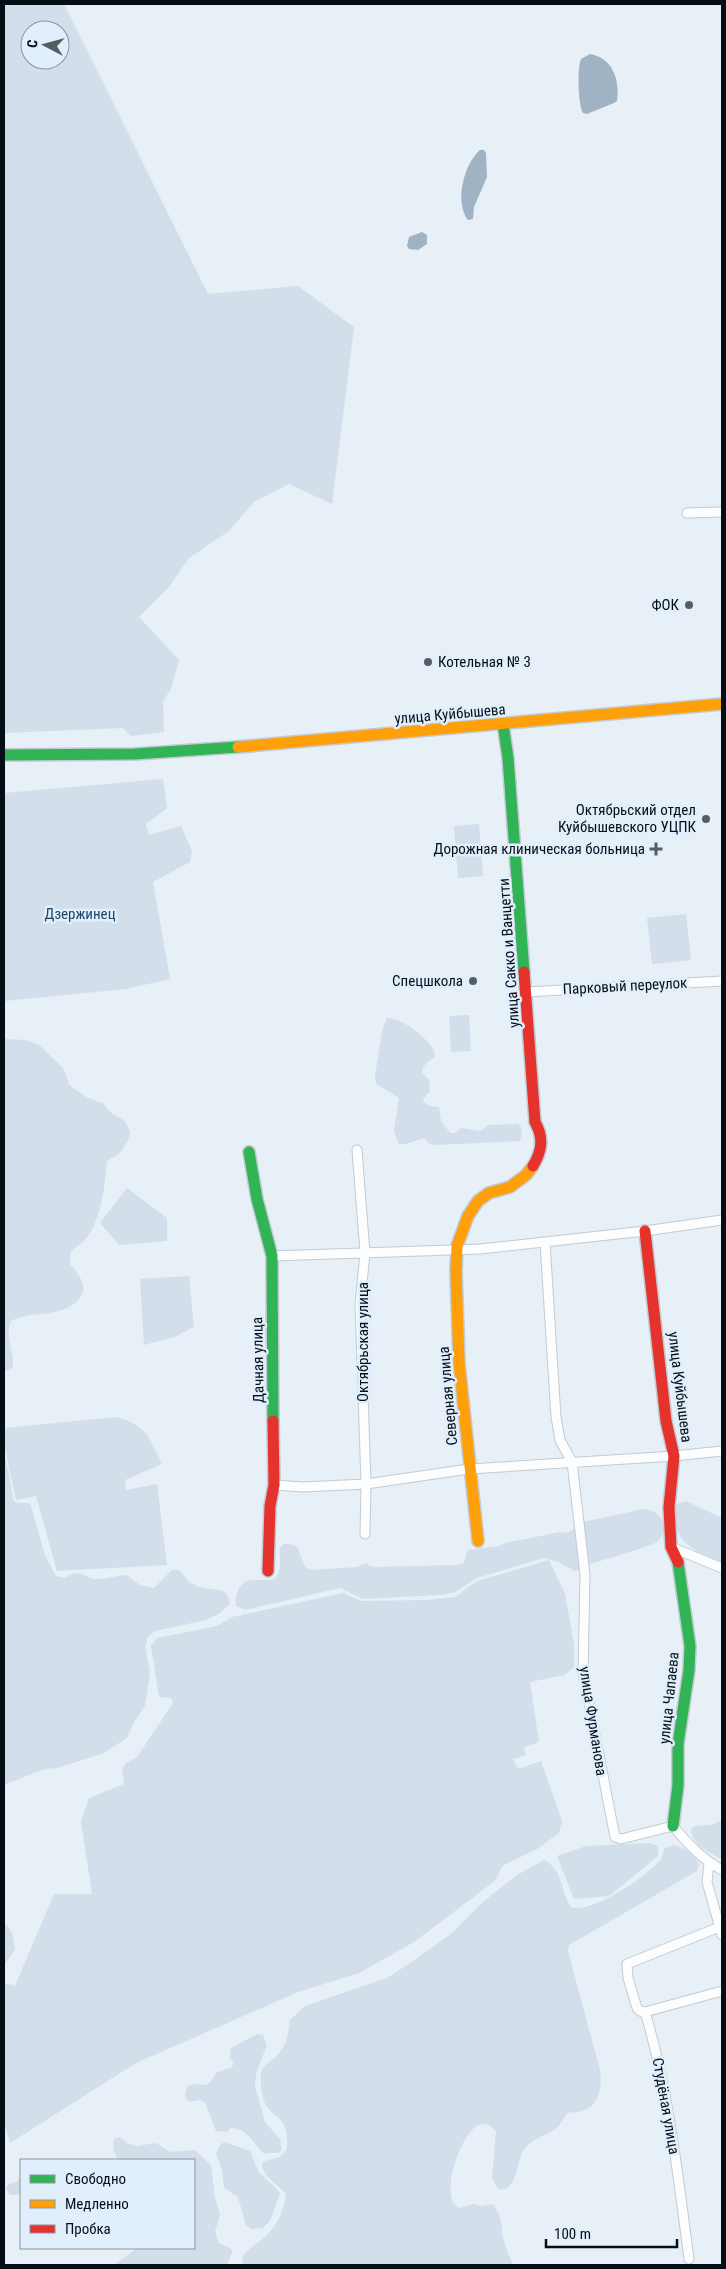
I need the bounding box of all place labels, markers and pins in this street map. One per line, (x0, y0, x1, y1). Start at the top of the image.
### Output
place label: ФОК (651, 596, 680, 614)
marker: ФОК (683, 599, 695, 611)
place label: Котельная № 3 (438, 653, 531, 671)
marker: Котельная № 3 (422, 656, 434, 668)
place label: Октябрьский отдел Куйбышевского УЦПК (558, 801, 697, 836)
marker: Октябрьский отдел Куйбышевского УЦПК (700, 813, 712, 825)
place label: Дорожная клиническая больница (434, 840, 645, 858)
marker: Дорожная клиническая больница (649, 842, 663, 856)
place label: Спецшкола (392, 972, 463, 990)
marker: Спецшкола (467, 975, 479, 987)

